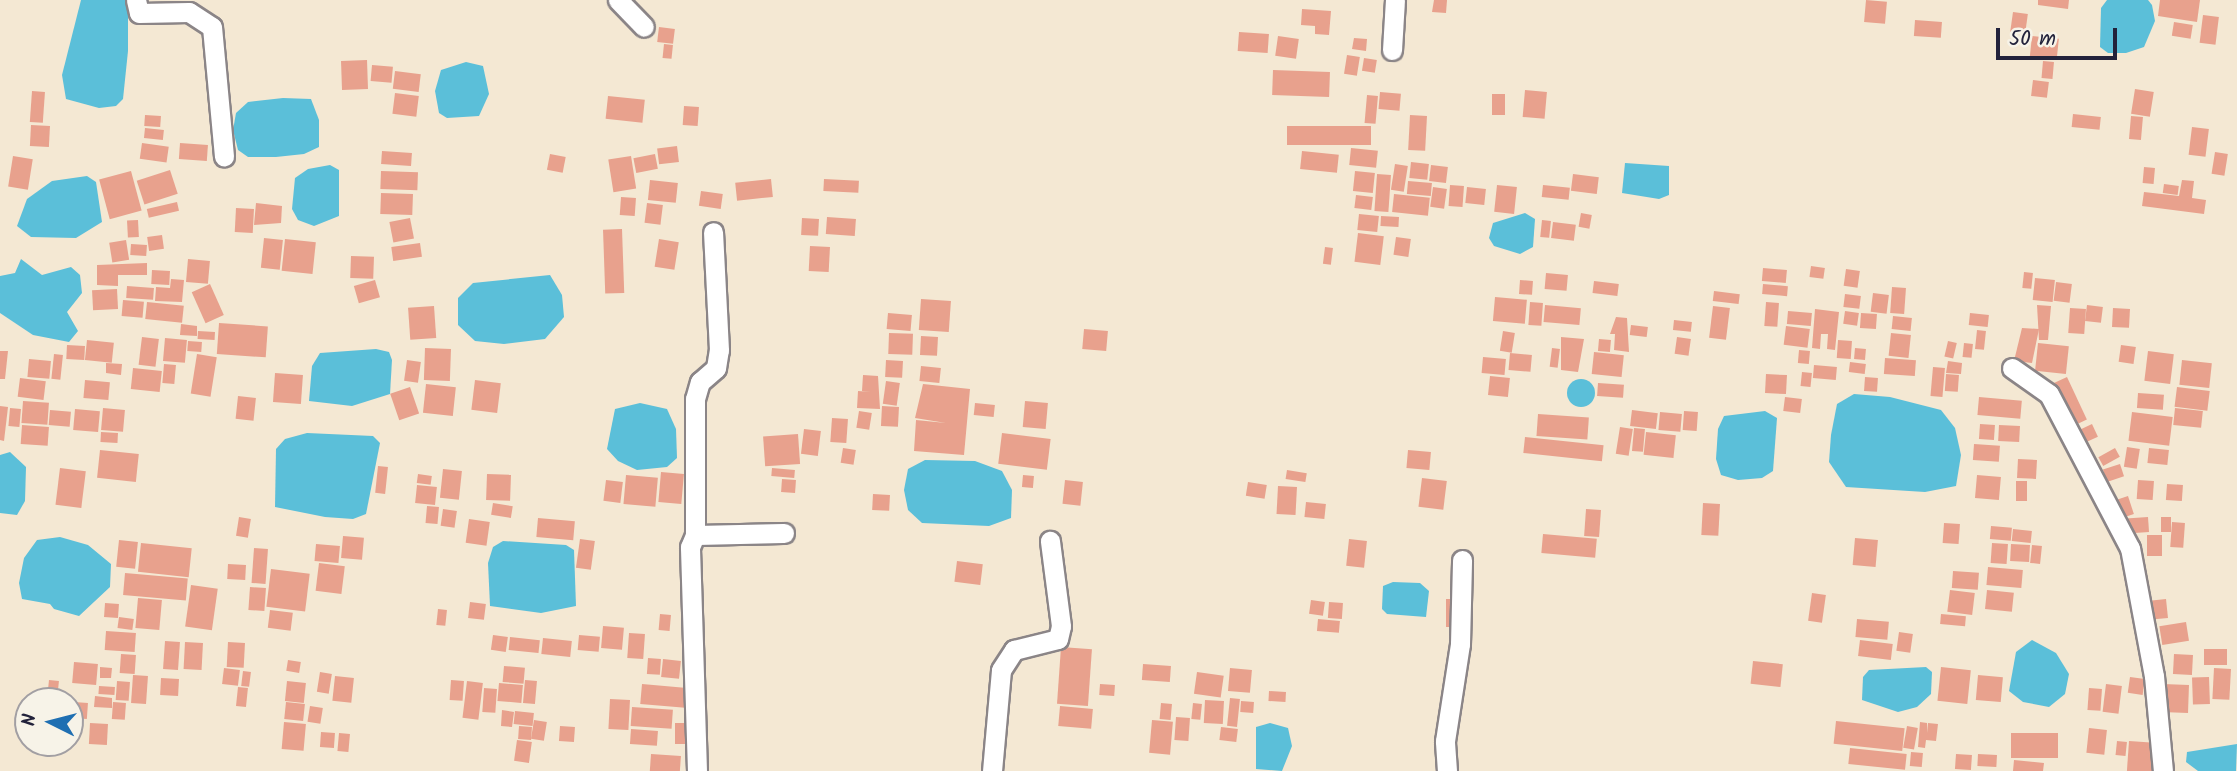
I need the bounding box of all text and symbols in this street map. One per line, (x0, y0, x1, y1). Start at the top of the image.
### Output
scale bar (1999, 14, 2120, 58)
text: 50 m (2009, 23, 2056, 56)
north arrow (14, 687, 84, 757)
text: N (15, 712, 46, 728)

